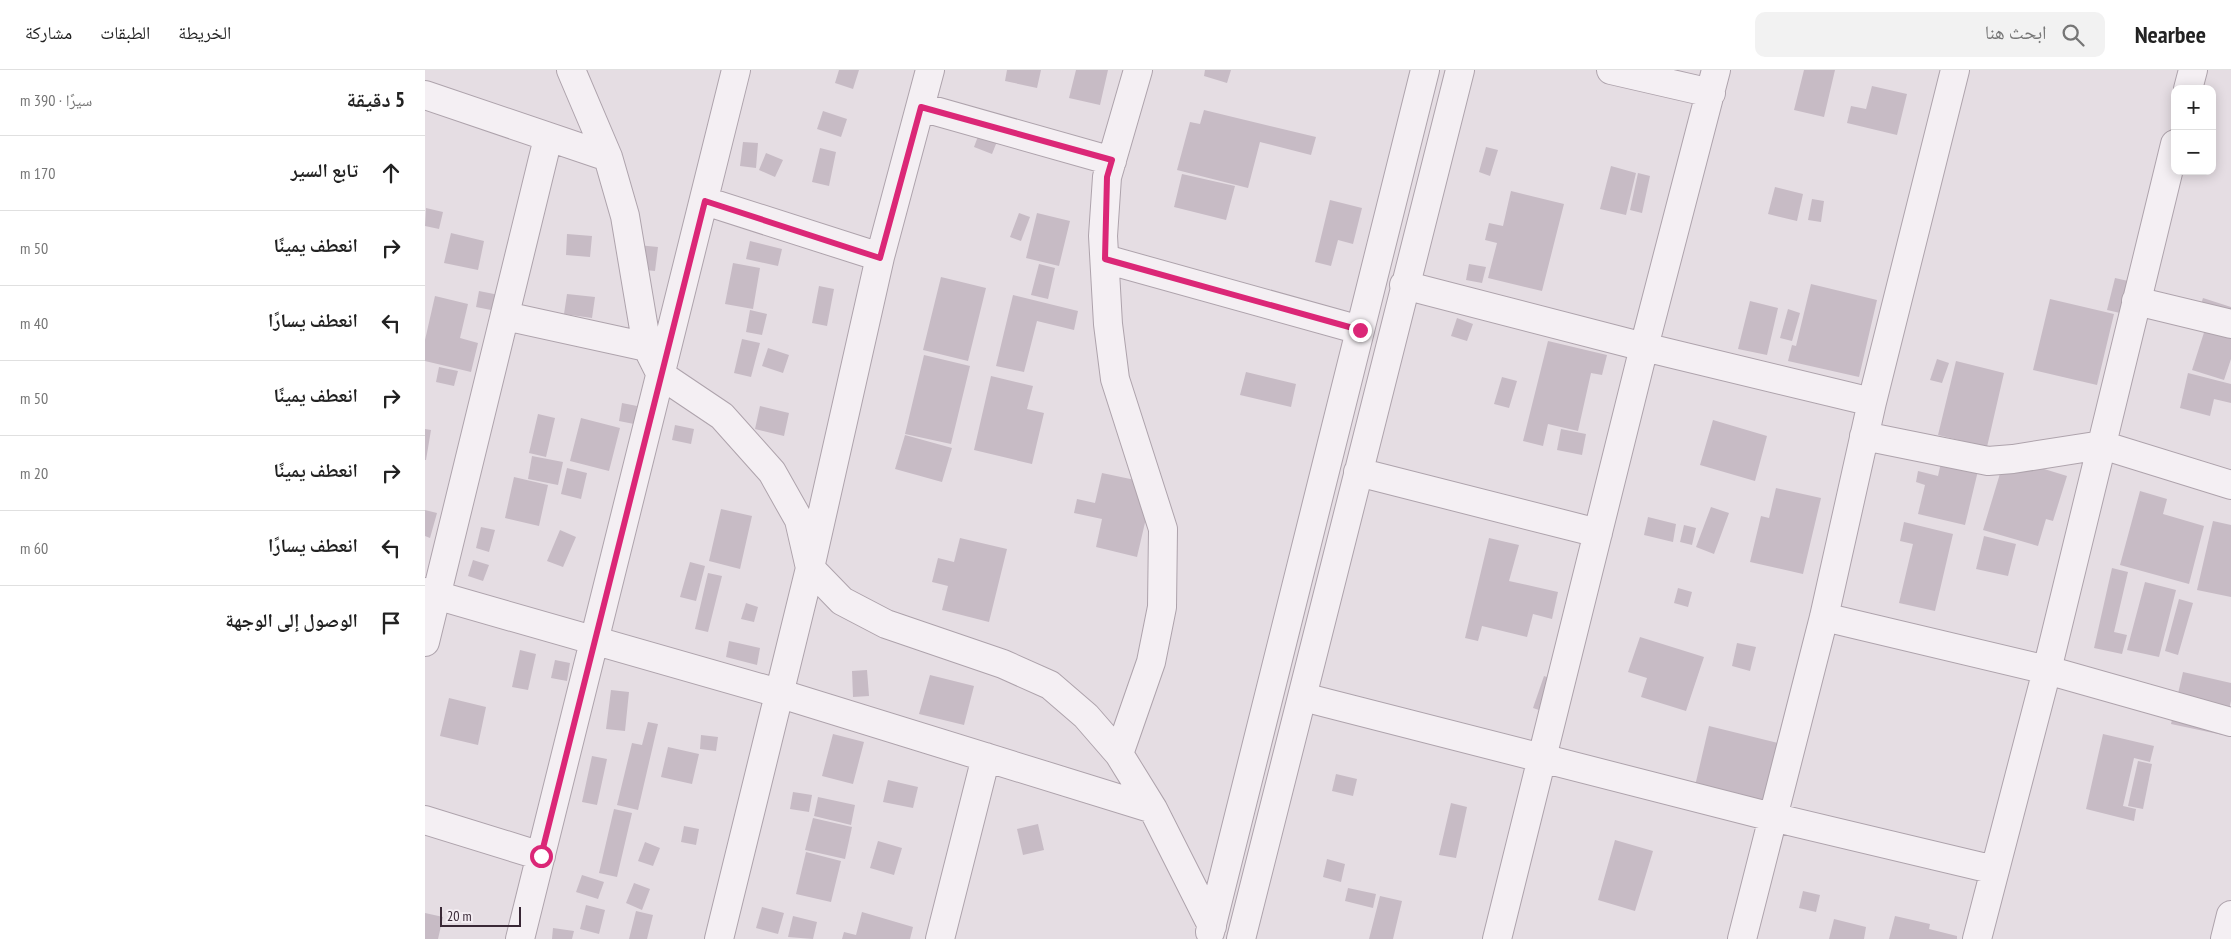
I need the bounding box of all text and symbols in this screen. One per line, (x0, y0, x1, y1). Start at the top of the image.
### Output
search box (1755, 12, 2105, 57)
text: Nearbee (2135, 19, 2206, 50)
text: ابحث هنا (1985, 20, 2047, 44)
text: مشاركة (25, 21, 72, 44)
text: الطبقات (100, 21, 150, 44)
text: الخريطة (178, 21, 231, 44)
icon: search (2059, 21, 2087, 49)
map controls (2171, 85, 2216, 175)
button: + (2171, 85, 2216, 130)
text: 5 دقيقة (347, 86, 405, 113)
text: سيرًا · 390 m (20, 90, 92, 110)
button: − (2171, 130, 2216, 175)
text: تابع السير (291, 158, 358, 182)
icon: ahead (377, 159, 405, 187)
text: 170 m (20, 163, 55, 183)
text: انعطف يمينًا (274, 233, 358, 257)
icon: right (377, 234, 405, 262)
text: 50 m (20, 238, 48, 258)
text: انعطف يسارًا (268, 308, 358, 332)
icon: left (377, 309, 405, 337)
text: 40 m (20, 313, 48, 333)
route end (1349, 319, 1372, 342)
text: انعطف يمينًا (274, 383, 358, 407)
icon: right (377, 384, 405, 412)
text: 50 m (20, 388, 48, 408)
text: انعطف يمينًا (274, 458, 358, 482)
icon: right (377, 459, 405, 487)
text: 20 m (20, 463, 48, 483)
text: انعطف يسارًا (268, 533, 358, 557)
icon: left (377, 534, 405, 562)
text: 60 m (20, 538, 48, 558)
text: الوصول إلى الوجهة (225, 608, 358, 632)
icon: arrive (377, 609, 405, 637)
route start (530, 845, 553, 868)
scale bar (440, 904, 521, 927)
text: 20 m (447, 907, 472, 925)

